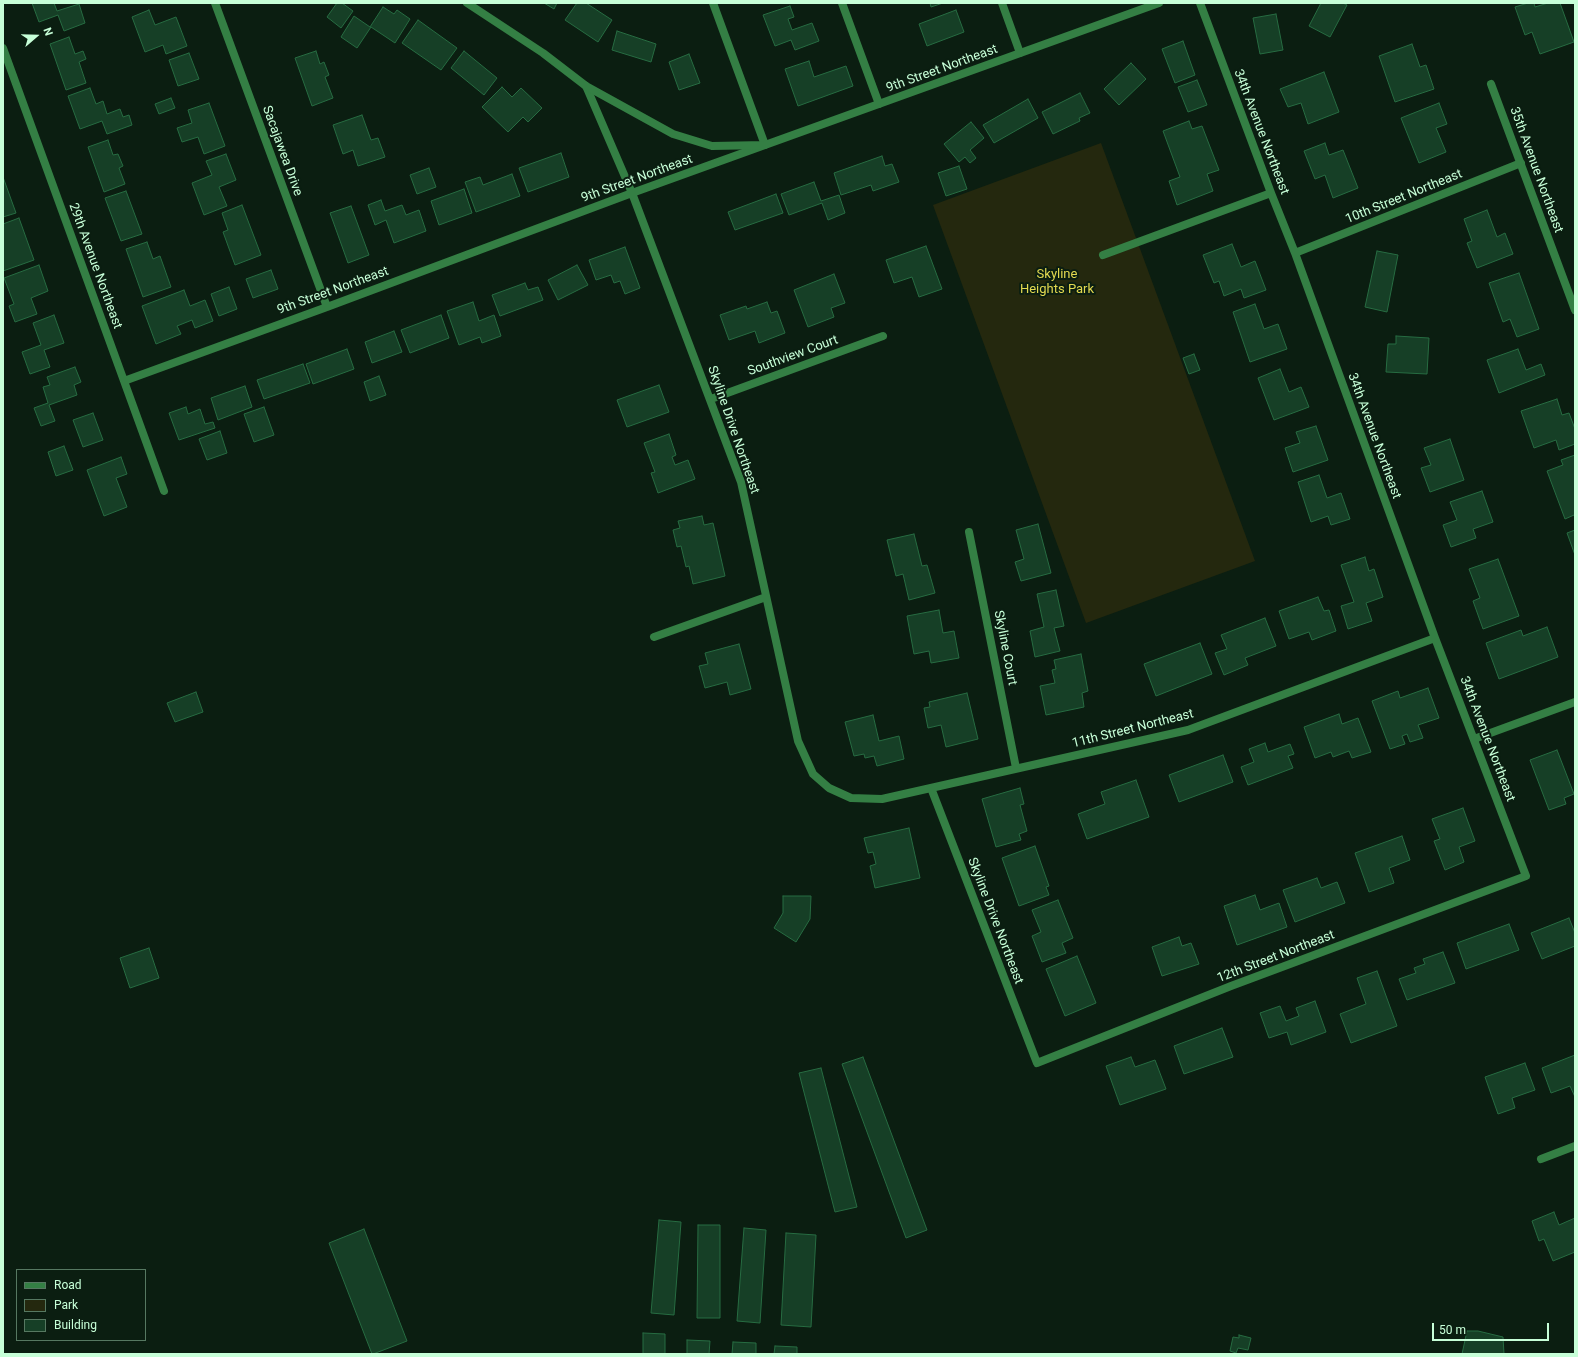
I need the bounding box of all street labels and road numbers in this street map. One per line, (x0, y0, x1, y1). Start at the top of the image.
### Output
street label: 9th Street Northeast (884, 42, 1000, 96)
street label: 34th Avenue Northeast (1230, 67, 1292, 197)
street label: Sacajawea Drive (258, 104, 306, 198)
street label: 35th Avenue Northeast (1506, 105, 1566, 235)
street label: 9th Street Northeast (579, 152, 695, 206)
street label: 10th Street Northeast (1343, 166, 1465, 228)
street label: 29th Avenue Northeast (65, 201, 125, 331)
street label: 9th Street Northeast (275, 264, 391, 318)
street label: Southview Court (746, 332, 840, 380)
street label: Skyline Drive Northeast (704, 364, 762, 496)
street label: 34th Avenue Northeast (1344, 371, 1404, 501)
street label: Skyline Court (990, 609, 1020, 687)
street label: 34th Avenue Northeast (1456, 674, 1518, 804)
street label: 11th Street Northeast (1071, 706, 1195, 752)
street label: Skyline Drive Northeast (964, 856, 1026, 986)
street label: 12th Street Northeast (1215, 927, 1337, 987)

